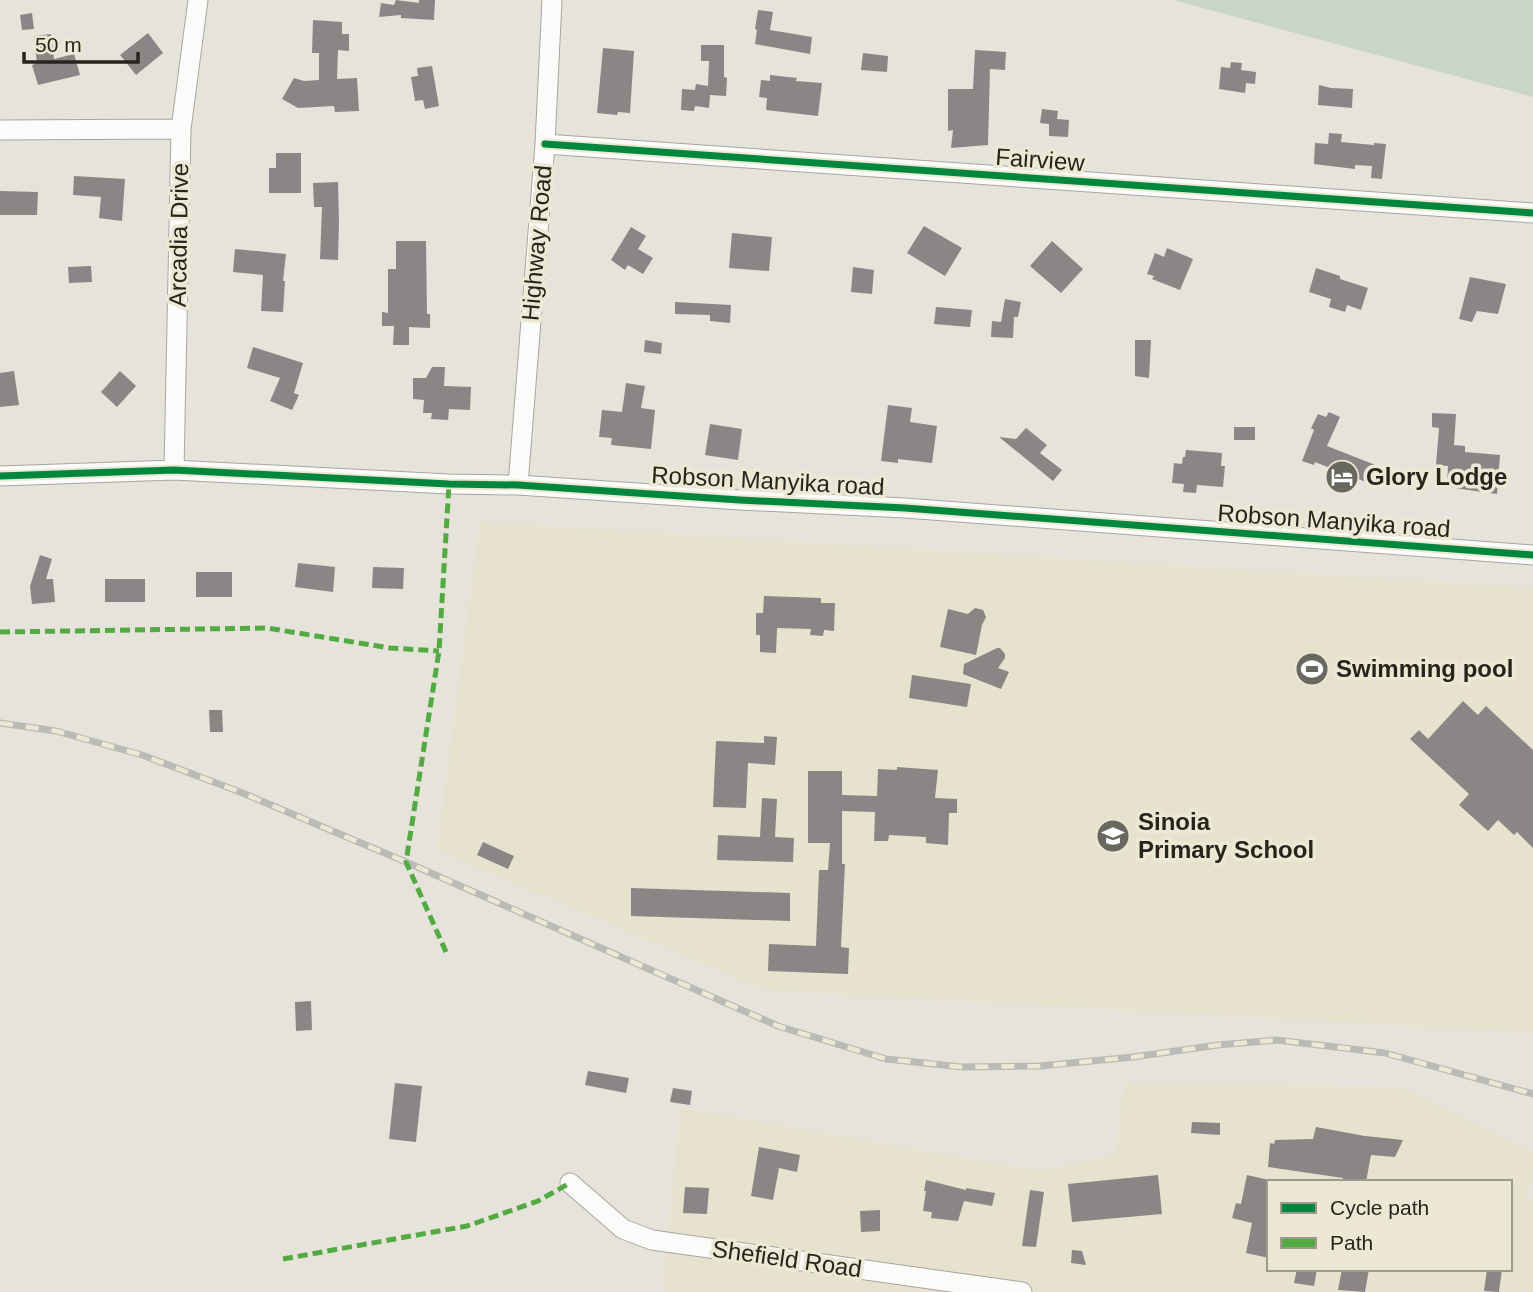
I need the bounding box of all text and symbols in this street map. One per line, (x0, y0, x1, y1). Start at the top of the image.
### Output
scale bar (24, 21, 138, 65)
text: 50 m (35, 33, 82, 56)
street label: Fairview (995, 143, 1086, 176)
street label: Arcadia Drive (164, 163, 193, 307)
street label: Highway Road (516, 164, 557, 322)
hotel icon: Glory Lodge (1323, 458, 1361, 496)
street label: Robson Manyika road (651, 461, 885, 500)
place label: Glory Lodge (1366, 463, 1507, 490)
street label: Robson Manyika road (1217, 499, 1451, 542)
sports icon: Swimming pool (1293, 650, 1331, 688)
place label: Swimming pool (1336, 655, 1513, 682)
place label: Sinoia Primary School (1138, 808, 1314, 863)
school or university icon: Sinoia Primary School (1094, 817, 1132, 855)
legend (1267, 1180, 1512, 1271)
text: Cycle path (1330, 1196, 1429, 1219)
text: Path (1330, 1231, 1373, 1254)
street label: Shefield Road (711, 1235, 864, 1282)

